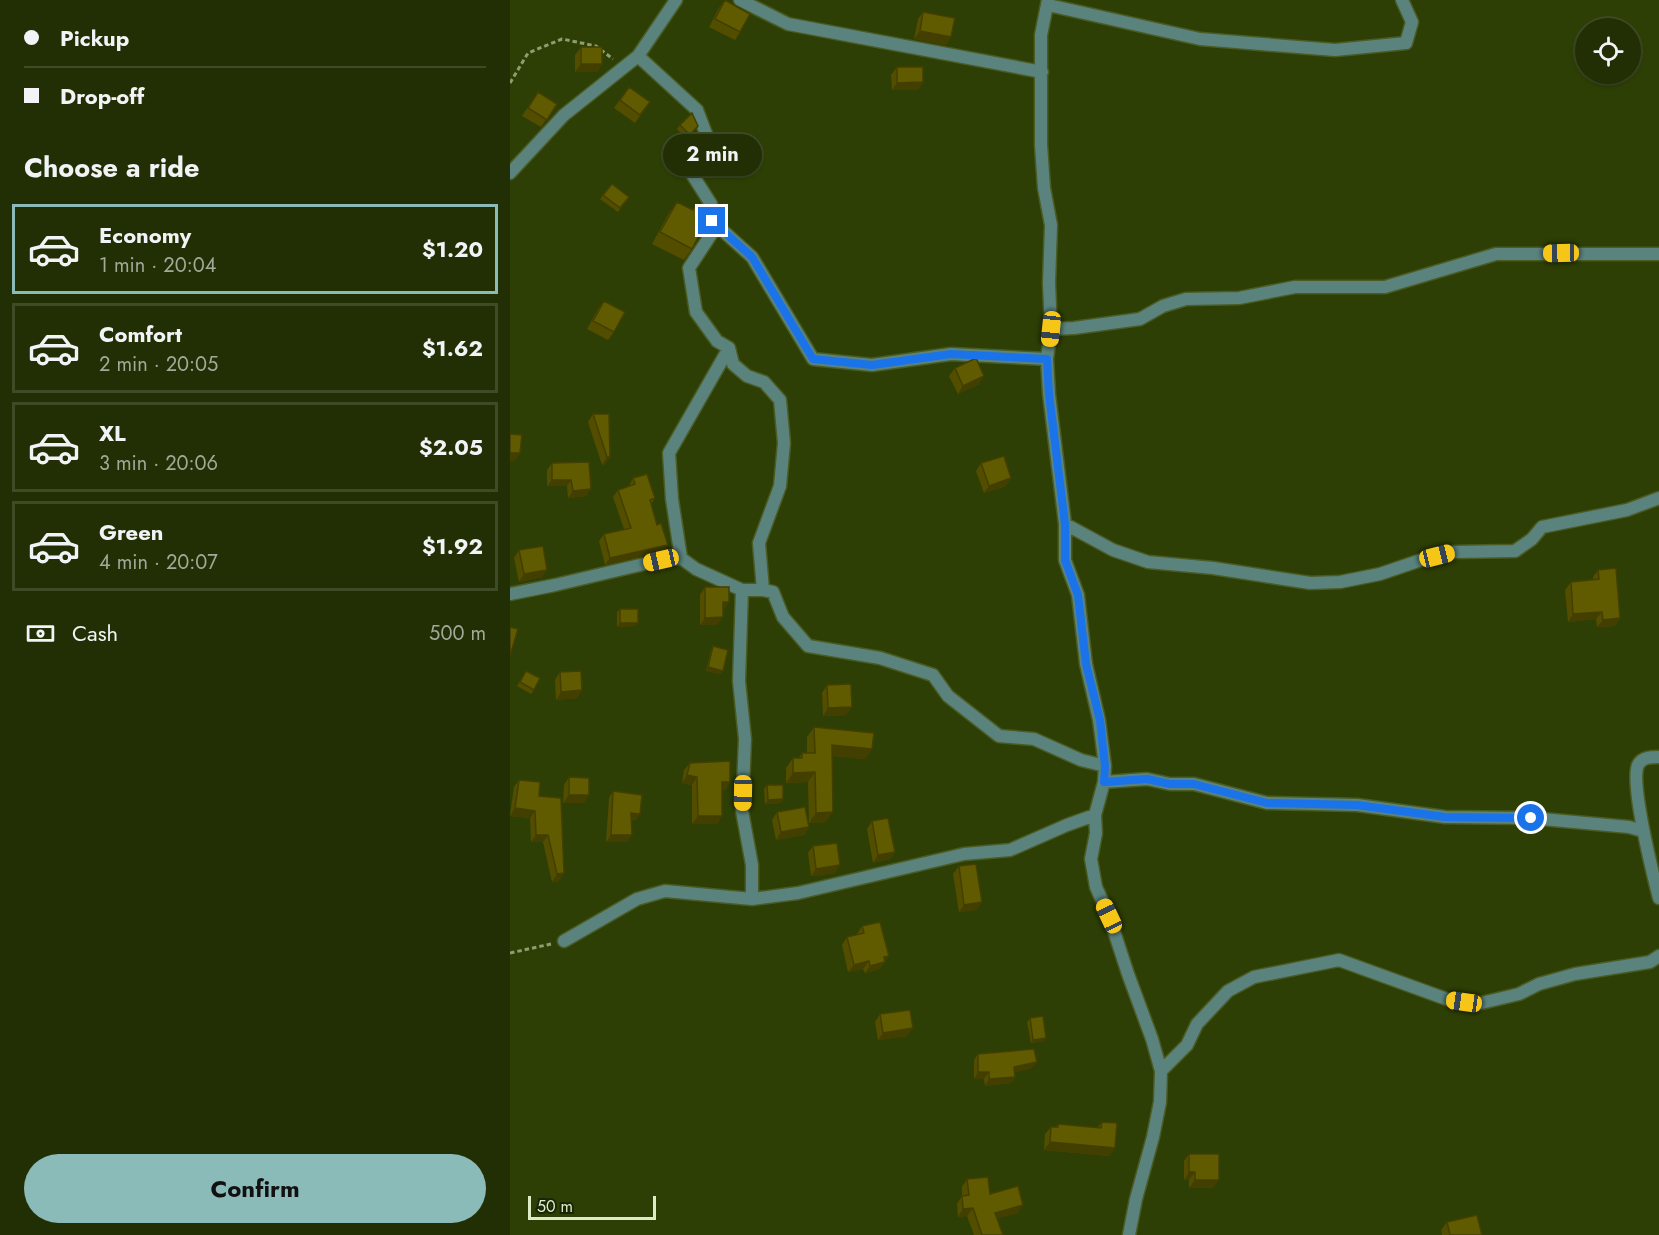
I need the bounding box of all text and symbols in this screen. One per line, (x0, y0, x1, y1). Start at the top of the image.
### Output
map controls (1575, 18, 1641, 84)
button: locate (1575, 18, 1641, 84)
text: Pickup (60, 22, 129, 54)
text: Drop-off (60, 80, 144, 112)
callout: 2 min (662, 134, 762, 176)
text: 2 min (686, 140, 739, 169)
text: Choose a ride (24, 148, 199, 187)
route end (698, 207, 725, 234)
text: Economy (99, 219, 191, 251)
icon: car (27, 222, 81, 276)
text: $1.20 (422, 233, 483, 265)
car (1543, 244, 1579, 262)
text: 1 min · 20:04 (99, 251, 216, 280)
car (1040, 310, 1062, 348)
text: Comfort (99, 318, 182, 350)
icon: car (27, 321, 81, 375)
text: $1.62 (422, 332, 483, 364)
text: 2 min · 20:05 (99, 350, 218, 379)
text: XL (99, 417, 126, 449)
icon: car (27, 420, 81, 474)
text: $2.05 (419, 431, 483, 463)
text: 3 min · 20:06 (99, 449, 218, 478)
text: Green (99, 516, 163, 548)
icon: car (27, 519, 81, 573)
text: $1.92 (422, 530, 483, 562)
car (1417, 543, 1457, 569)
car (641, 547, 681, 573)
text: 4 min · 20:07 (99, 548, 218, 577)
icon: cash (24, 617, 57, 650)
text: Cash (72, 617, 118, 649)
text: 500 m (429, 619, 486, 648)
car (734, 775, 752, 811)
route start (1517, 804, 1544, 831)
car (1093, 896, 1125, 936)
car (1445, 991, 1483, 1013)
button: Confirm (24, 1154, 486, 1223)
scale bar (528, 1193, 656, 1220)
text: 50 m (537, 1195, 573, 1218)

